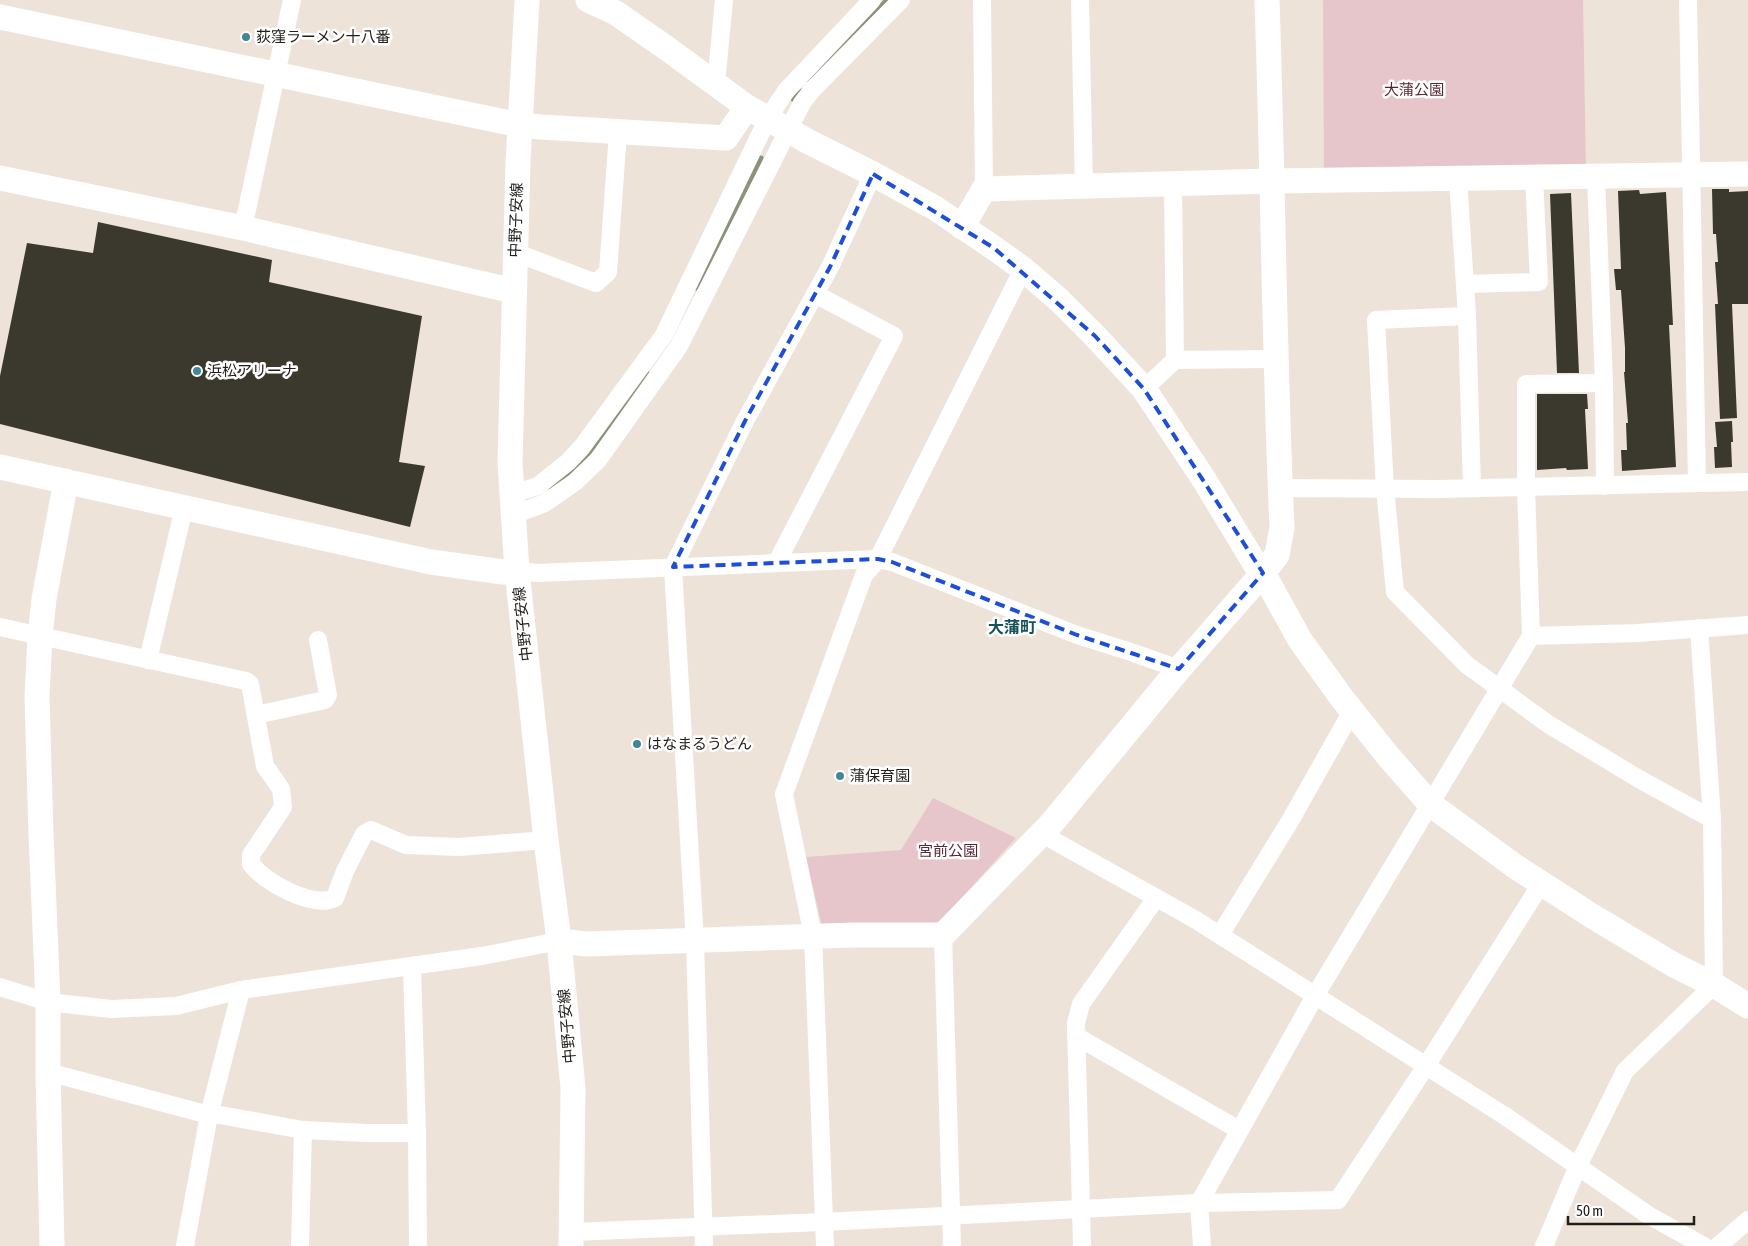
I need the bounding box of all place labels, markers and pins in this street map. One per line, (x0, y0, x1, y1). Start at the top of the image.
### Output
place label: 荻窪ラーメン十八番 (256, 28, 390, 45)
marker: 荻窪ラーメン十八番 (240, 31, 252, 43)
place label: 浜松アリーナ (207, 362, 297, 379)
marker: 浜松アリーナ (191, 365, 203, 377)
place label: はなまるうどん (647, 735, 752, 752)
marker: はなまるうどん (631, 738, 643, 750)
place label: 蒲保育園 (850, 767, 910, 784)
marker: 蒲保育園 (834, 770, 846, 782)

